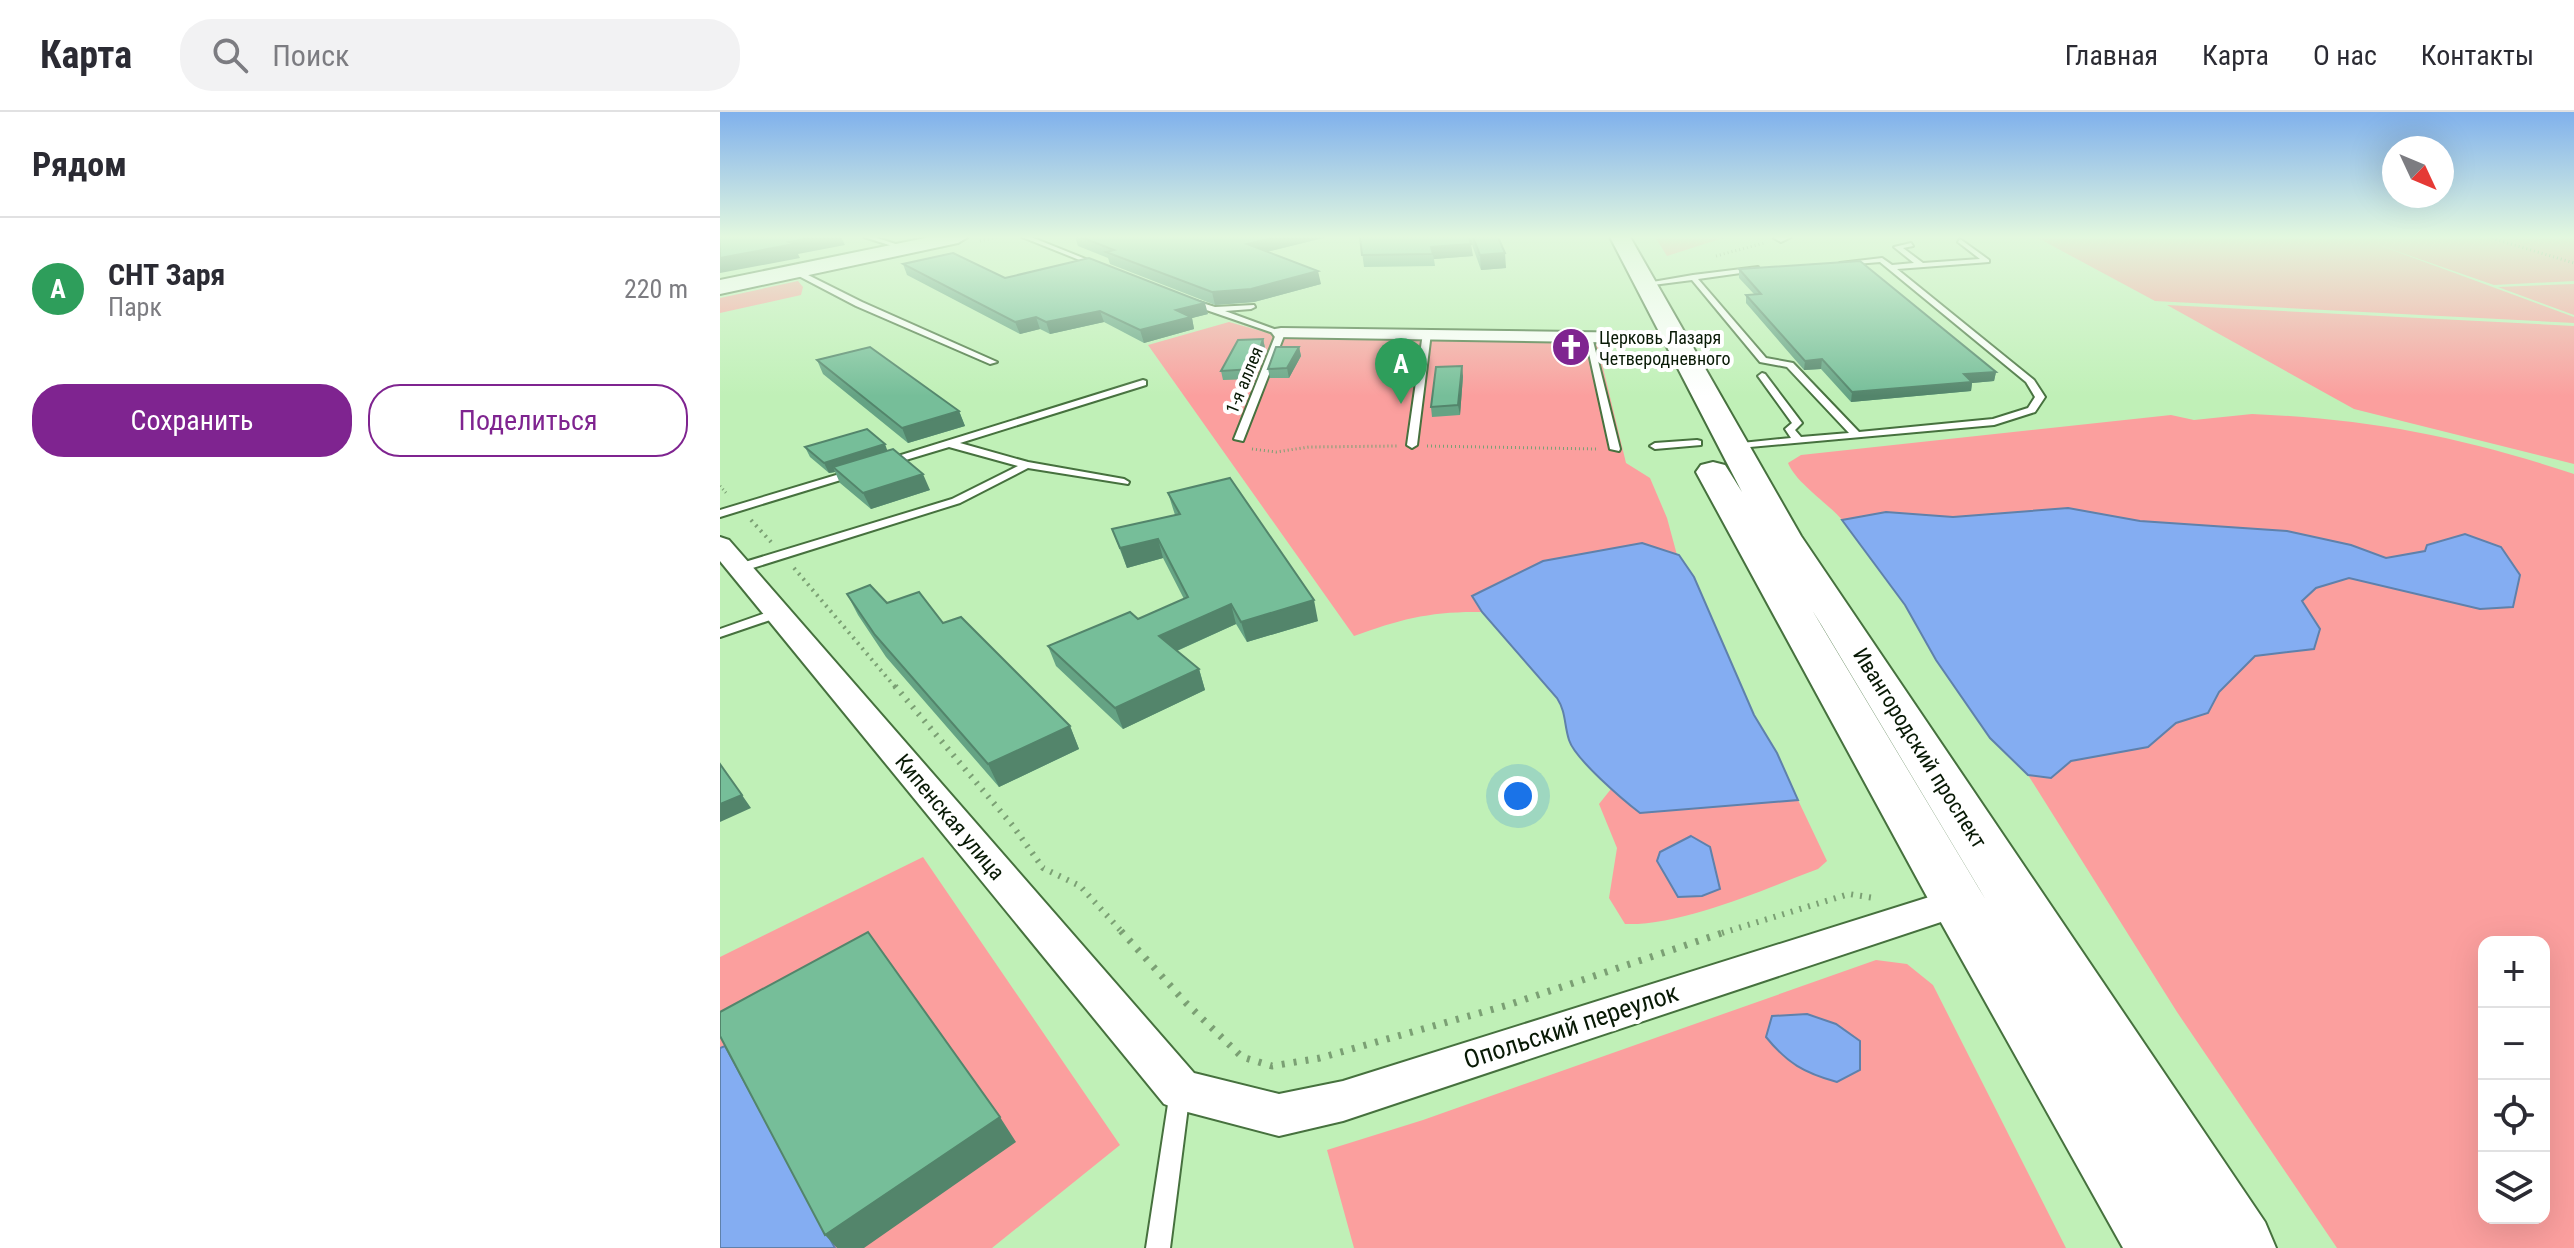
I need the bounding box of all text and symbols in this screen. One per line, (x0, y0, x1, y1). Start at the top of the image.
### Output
search box (180, 19, 740, 91)
text: Карта (40, 33, 132, 77)
icon: search (208, 33, 252, 77)
text: Поиск (272, 38, 349, 73)
text: Главная (2065, 39, 2158, 72)
text: Карта (2202, 39, 2269, 72)
text: О нас (2313, 39, 2377, 72)
text: Контакты (2421, 39, 2534, 72)
north arrow (2382, 136, 2454, 208)
text: Рядом (32, 144, 127, 184)
text: СНТ Заря (108, 257, 225, 292)
text: A (50, 274, 66, 304)
text: 220 m (624, 274, 688, 304)
text: Парк (108, 292, 162, 322)
church icon: Церковь Лазаря Четверодневного (1550, 326, 1592, 368)
place label: Церковь Лазаря Четверодневного (1599, 327, 1731, 369)
pin: A (1375, 338, 1427, 404)
street label: 1-я аллея (1221, 343, 1267, 417)
button: Сохранить (32, 384, 352, 457)
button: Поделиться (368, 384, 688, 457)
street label: Ивангородский проспект (1848, 643, 1992, 853)
street label: Кипенская улица (890, 749, 1010, 885)
your location (1498, 776, 1538, 816)
map controls (2478, 936, 2550, 1224)
button: + (2478, 936, 2550, 1008)
street label: Опольский переулок (1460, 977, 1683, 1075)
button: − (2478, 1008, 2550, 1080)
button: locate (2478, 1080, 2550, 1152)
button: layers (2478, 1152, 2550, 1224)

